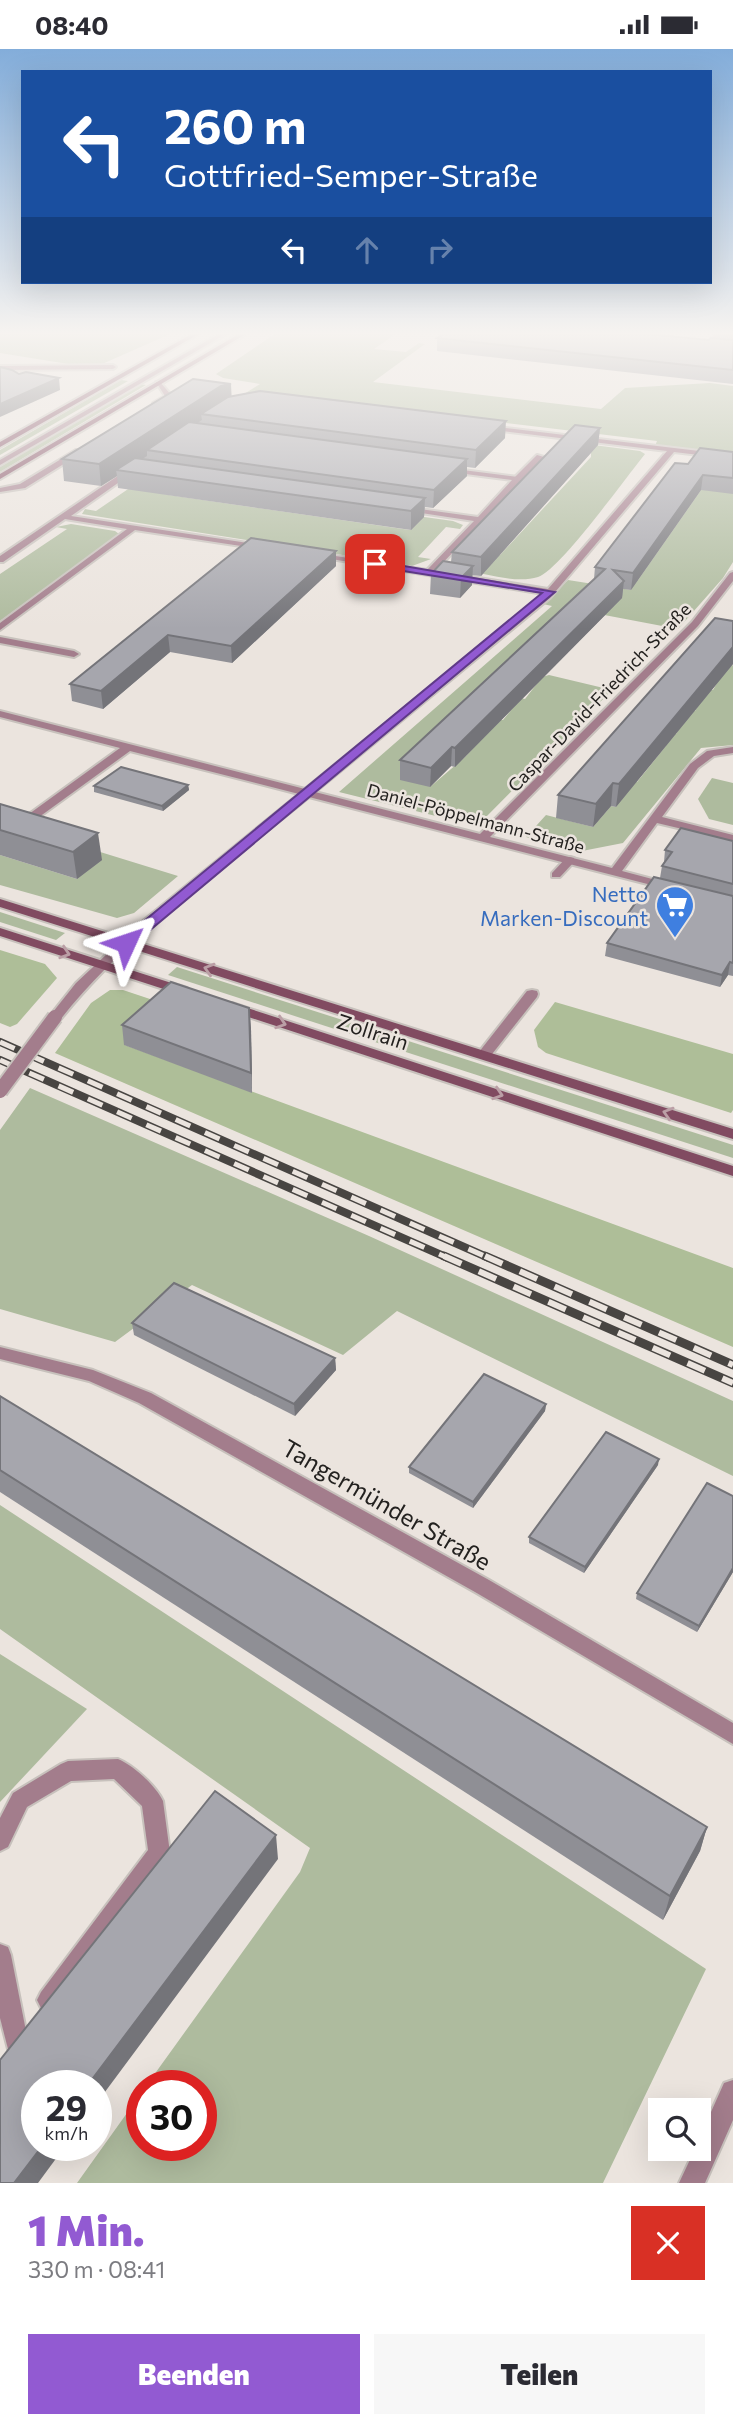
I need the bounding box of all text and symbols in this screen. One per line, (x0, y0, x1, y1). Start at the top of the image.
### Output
text: 08:40 (35, 9, 108, 40)
text: 260 m (164, 94, 306, 154)
icon: left (49, 98, 140, 189)
text: Gottfried-Semper-Straße (164, 154, 538, 194)
icon: left (275, 231, 313, 269)
icon: ahead (348, 231, 386, 269)
icon: right (421, 231, 459, 269)
pin (345, 534, 405, 594)
icon: arrive (356, 545, 394, 583)
street label: Caspar-David-Friedrich-Straße (503, 598, 695, 796)
street label: Daniel-Pöppelmann-Straße (365, 778, 587, 858)
place label: Netto Marken-Discount (480, 881, 648, 930)
supermarket icon: Netto Marken-Discount (654, 884, 696, 939)
position arrow (89, 906, 163, 980)
one-way arrow (58, 945, 71, 959)
one-way arrow (203, 963, 215, 977)
street label: Zollrain (334, 1008, 412, 1054)
one-way arrow (275, 1015, 287, 1030)
one-way arrow (491, 1086, 503, 1100)
one-way arrow (662, 1107, 675, 1121)
street label: Tangermünder Straße (277, 1432, 497, 1576)
speed limit sign: 30 (126, 2070, 217, 2161)
text: 29 (46, 2085, 87, 2128)
map controls (648, 2098, 711, 2161)
button: search (648, 2098, 711, 2161)
text: km/h (45, 2122, 88, 2144)
text: 1 Min. (28, 2203, 145, 2255)
button: close (631, 2206, 705, 2280)
text: 330 m · 08:41 (28, 2255, 165, 2283)
button: Beenden (28, 2334, 360, 2414)
button: Teilen (374, 2334, 705, 2414)

